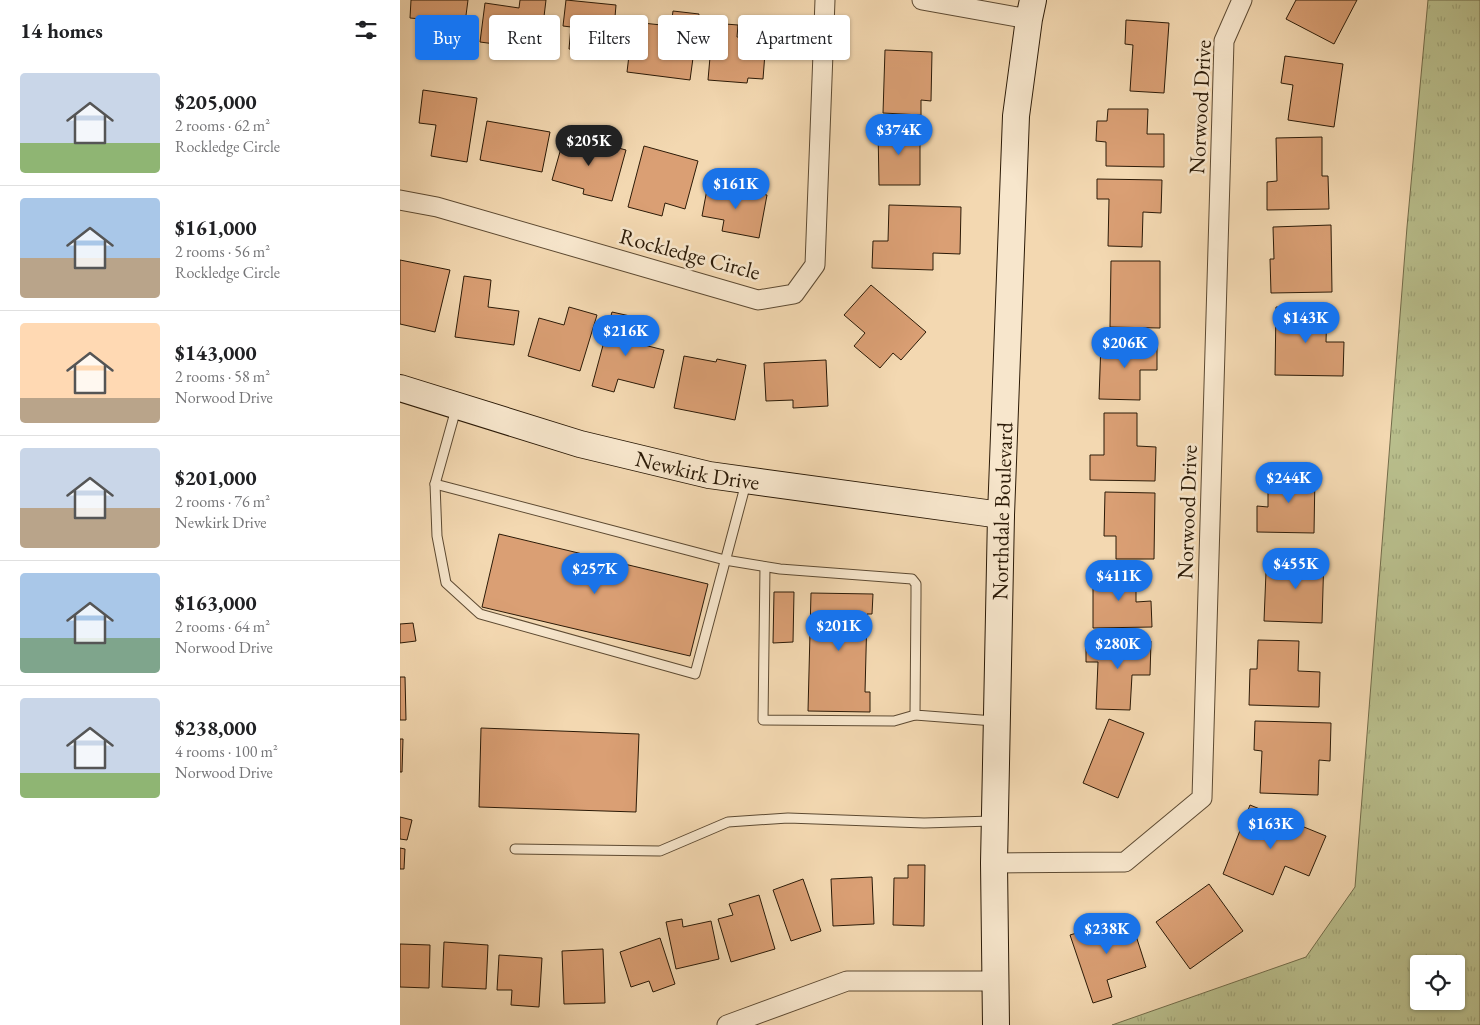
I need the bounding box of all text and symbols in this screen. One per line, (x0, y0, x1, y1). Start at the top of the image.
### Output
chip: Buy (415, 15, 479, 60)
chip: Rent (489, 15, 560, 60)
chip: Filters (570, 15, 648, 60)
chip: New (658, 15, 728, 60)
chip: Apartment (738, 15, 850, 60)
icon: filters (352, 16, 380, 44)
text: 14 homes (20, 17, 103, 44)
street label: Norwood Drive (1182, 39, 1218, 175)
text: $205,000 (175, 88, 257, 115)
icon: home (60, 93, 120, 153)
pin: $374K (864, 114, 934, 156)
text: 2 rooms · 62 m² (175, 115, 270, 136)
text: $374K (877, 119, 921, 140)
pin: $205K (554, 124, 624, 167)
text: $205K (567, 130, 611, 151)
text: Rockledge Circle (175, 136, 280, 157)
pin: $161K (701, 168, 771, 210)
text: $161K (714, 173, 758, 194)
text: $161,000 (175, 214, 257, 241)
icon: home (60, 218, 120, 278)
street label: Rockledge Circle (617, 221, 764, 287)
text: 2 rooms · 56 m² (175, 241, 270, 262)
text: Rockledge Circle (175, 262, 280, 283)
pin: $143K (1271, 302, 1341, 344)
text: $143K (1284, 307, 1328, 328)
pin: $216K (591, 314, 661, 357)
text: $216K (604, 320, 648, 341)
pin: $206K (1090, 326, 1160, 369)
text: $206K (1103, 332, 1147, 353)
text: $143,000 (175, 339, 257, 366)
icon: home (60, 343, 120, 403)
text: 2 rooms · 58 m² (175, 366, 270, 387)
text: Norwood Drive (175, 387, 273, 408)
street label: Northdale Boulevard (985, 421, 1019, 600)
street label: Newkirk Drive (633, 443, 762, 496)
street label: Norwood Drive (1170, 444, 1204, 580)
pin: $244K (1254, 462, 1324, 504)
text: $201,000 (175, 464, 257, 491)
text: $244K (1267, 467, 1311, 488)
icon: home (60, 468, 120, 528)
text: 2 rooms · 76 m² (175, 491, 270, 512)
text: Newkirk Drive (175, 512, 267, 533)
pin: $455K (1261, 548, 1331, 590)
pin: $257K (560, 552, 630, 595)
text: $455K (1274, 553, 1318, 574)
text: $257K (573, 558, 617, 579)
pin: $411K (1084, 560, 1154, 602)
text: $411K (1097, 565, 1141, 586)
text: $163,000 (175, 589, 257, 616)
icon: home (60, 593, 120, 653)
pin: $201K (804, 610, 874, 652)
text: $201K (817, 615, 861, 636)
text: 2 rooms · 64 m² (175, 616, 270, 637)
pin: $280K (1083, 628, 1153, 670)
text: $280K (1096, 633, 1140, 654)
text: Norwood Drive (175, 637, 273, 658)
text: $238,000 (175, 714, 257, 741)
icon: home (60, 718, 120, 778)
text: 4 rooms · 100 m² (175, 741, 278, 762)
text: Norwood Drive (175, 762, 273, 783)
pin: $163K (1236, 808, 1306, 850)
text: $163K (1249, 813, 1293, 834)
pin: $238K (1072, 912, 1142, 955)
text: $238K (1085, 918, 1129, 939)
map controls (1410, 955, 1465, 1010)
button: locate (1410, 955, 1465, 1010)

